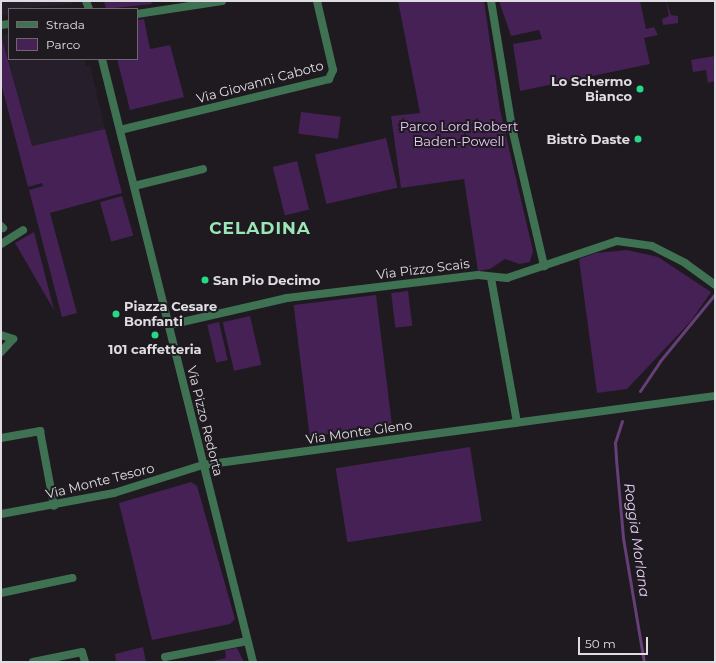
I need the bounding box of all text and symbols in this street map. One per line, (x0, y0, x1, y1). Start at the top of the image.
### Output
legend (8, 8, 138, 60)
text: Strada (46, 17, 85, 32)
text: Parco (46, 37, 80, 52)
street label: Via Giovanni Caboto (195, 58, 325, 106)
place label: Lo Schermo Bianco (551, 74, 632, 105)
marker: Lo Schermo Bianco (635, 84, 645, 94)
park label: Parco Lord Robert Baden-Powell (400, 119, 518, 150)
place label: Bistrò Daste (547, 131, 630, 147)
marker: Bistrò Daste (633, 134, 643, 144)
district label: CELADINA (209, 219, 311, 239)
street label: Via Pizzo Scais (375, 256, 471, 282)
place label: San Pio Decimo (213, 272, 320, 288)
marker: San Pio Decimo (200, 275, 210, 285)
place label: Piazza Cesare Bonfanti (124, 299, 217, 330)
marker: Piazza Cesare Bonfanti (111, 309, 121, 319)
marker: 101 caffetteria (150, 330, 160, 340)
place label: 101 caffetteria (108, 341, 202, 357)
street label: Via Pizzo Redorta (184, 364, 226, 478)
street label: Via Monte Gleno (305, 417, 413, 447)
street label: Via Monte Tesoro (44, 460, 156, 502)
water label: Roggia Morlana (621, 482, 653, 598)
scale bar (580, 629, 650, 655)
text: 50 m (585, 636, 616, 651)

